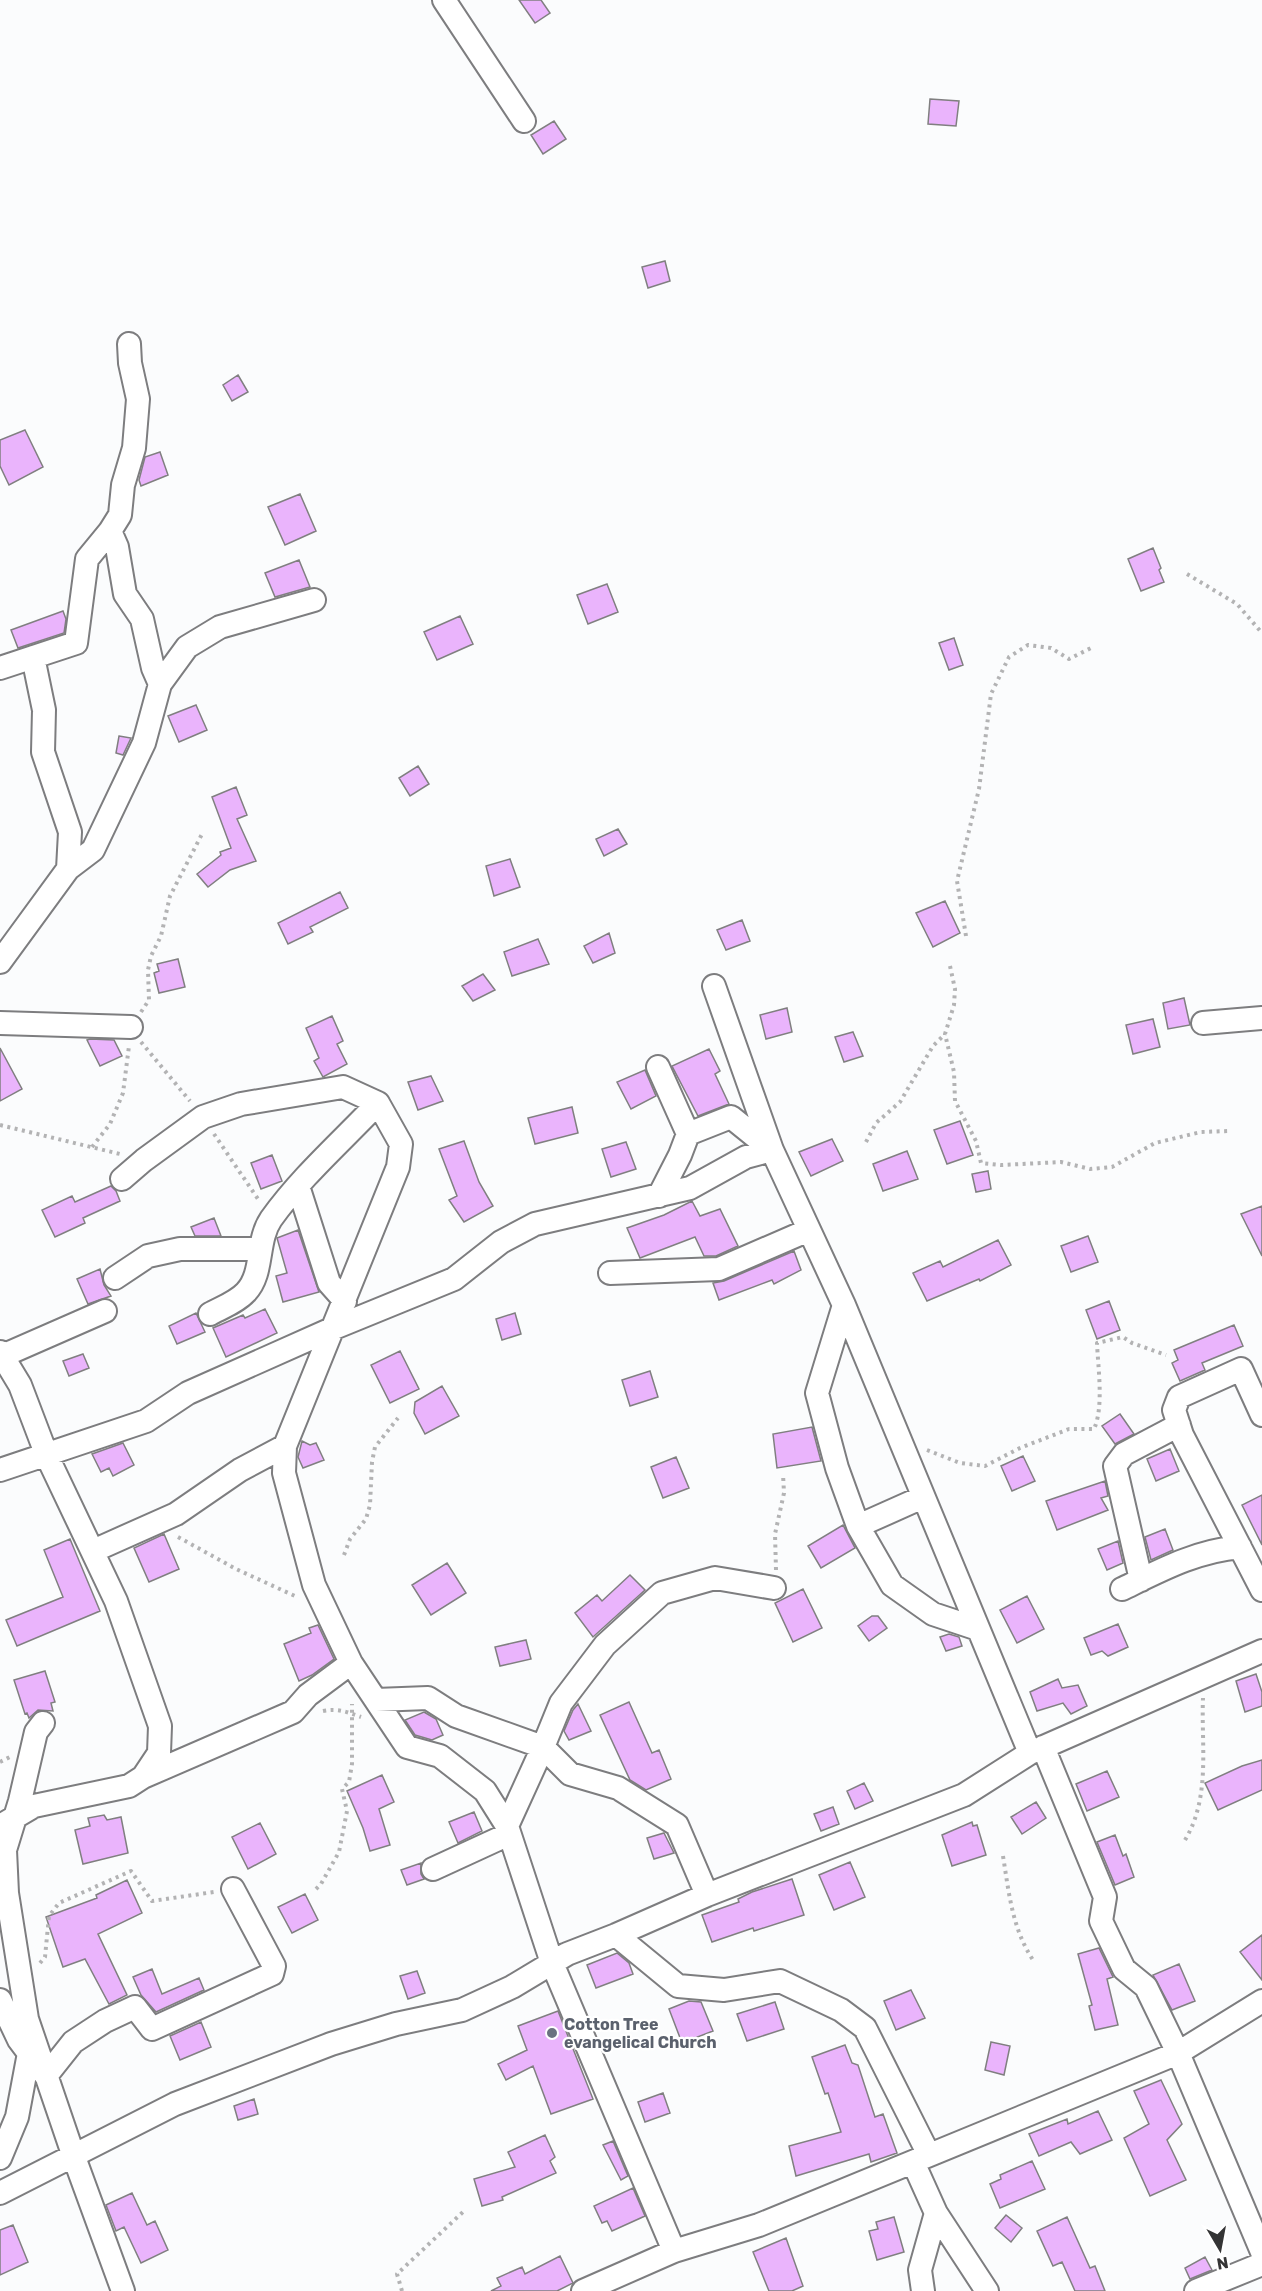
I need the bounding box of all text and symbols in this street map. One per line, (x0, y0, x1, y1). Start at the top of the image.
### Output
place label: Cotton Tree evangelical Church (564, 2015, 717, 2052)
marker: Cotton Tree evangelical Church (545, 2026, 559, 2040)
north arrow (1190, 2219, 1250, 2279)
text: N (1215, 2253, 1230, 2274)

